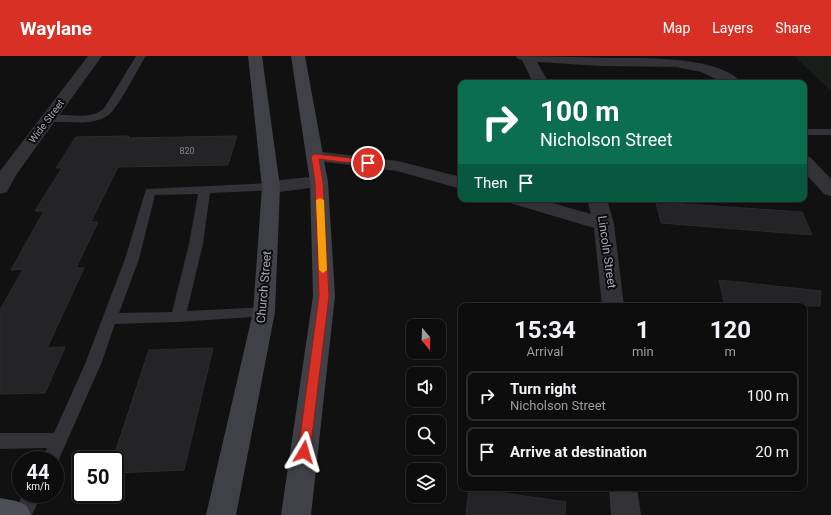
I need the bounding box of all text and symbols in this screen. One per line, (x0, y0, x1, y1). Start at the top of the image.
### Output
text: Waylane (20, 17, 92, 40)
text: Map (663, 20, 690, 36)
text: Layers (712, 20, 753, 36)
text: Share (775, 20, 811, 36)
text: 100 m (540, 95, 619, 128)
icon: right (474, 96, 526, 148)
street label: Wide Street (27, 98, 66, 145)
text: Nicholson Street (540, 129, 673, 150)
house number: 820 (179, 146, 195, 156)
pin (351, 146, 385, 180)
icon: arrive (357, 152, 379, 174)
icon: arrive (515, 172, 537, 194)
text: Then (474, 174, 507, 192)
street label: Lincoln Street (595, 215, 619, 289)
street label: Church Street (254, 250, 274, 324)
text: 15:34 (514, 316, 576, 344)
text: 1 (636, 316, 650, 344)
text: 120 (710, 316, 751, 344)
north arrow (406, 319, 446, 359)
map controls (406, 319, 446, 503)
text: Arrival (526, 344, 563, 359)
text: min (632, 344, 654, 359)
text: m (725, 344, 736, 359)
button: sound (406, 367, 446, 407)
text: Turn right (510, 380, 576, 398)
icon: right (476, 385, 498, 407)
text: 100 m (747, 387, 789, 405)
text: Nicholson Street (510, 398, 606, 413)
button: search (406, 415, 446, 455)
position arrow (283, 431, 325, 473)
icon: arrive (476, 441, 498, 463)
text: Arrive at destination (510, 443, 647, 461)
text: 20 m (755, 443, 789, 461)
speed limit sign: 50 (72, 451, 124, 503)
text: 44 (27, 460, 49, 484)
button: layers (406, 463, 446, 503)
text: km/h (26, 481, 50, 492)

